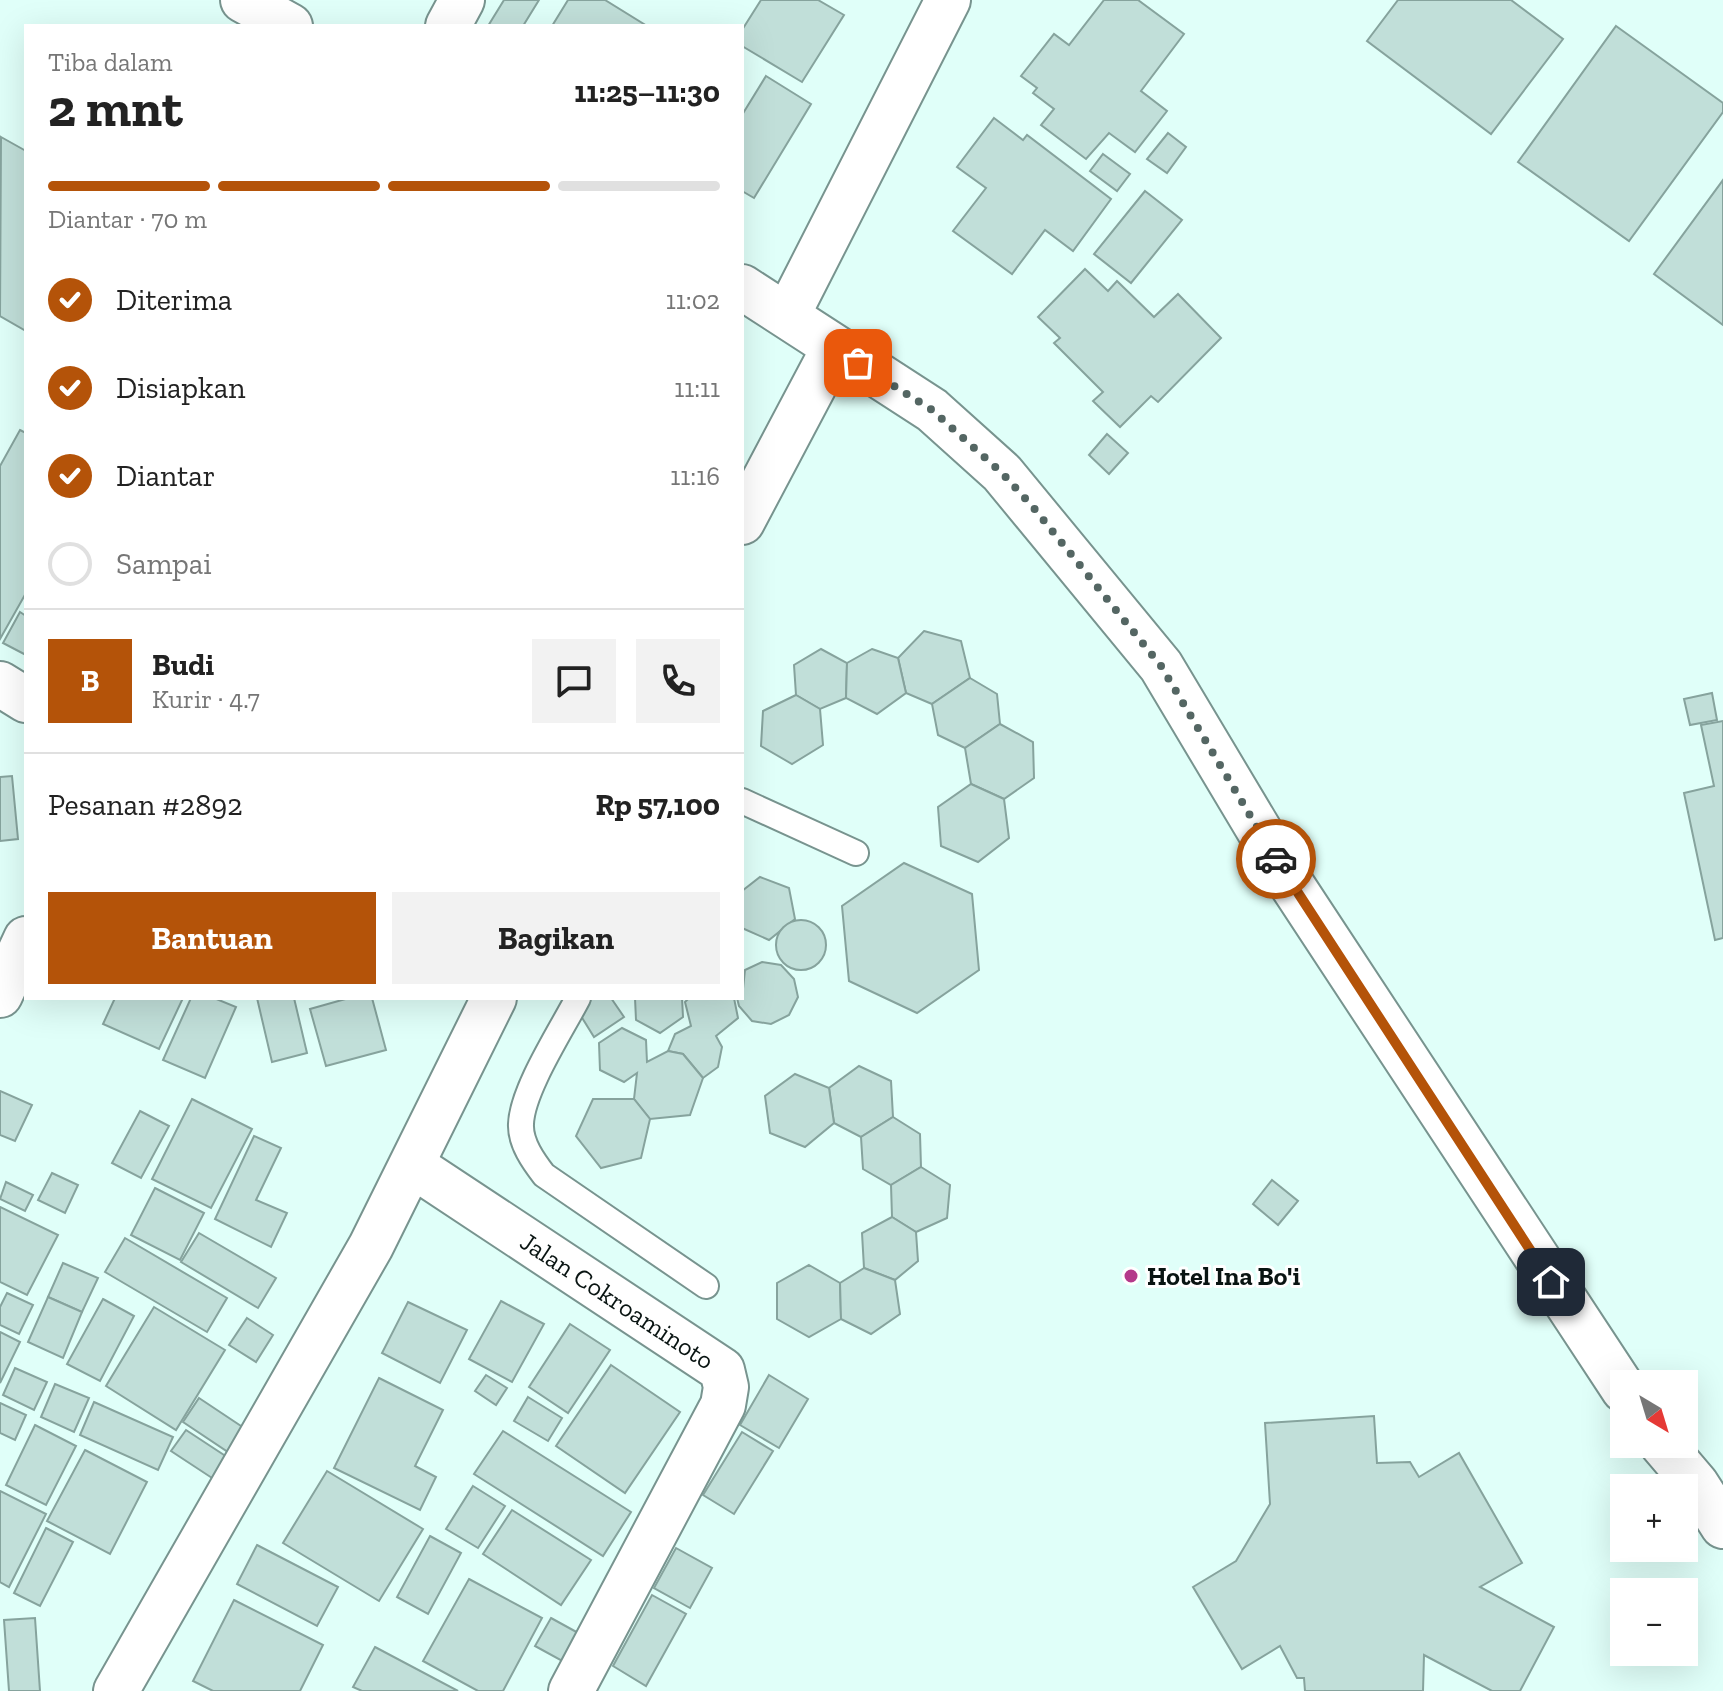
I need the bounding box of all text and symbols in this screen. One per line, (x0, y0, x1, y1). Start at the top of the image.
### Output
text: Tiba dalam (48, 46, 173, 78)
text: 11:25–11:30 (574, 74, 720, 110)
text: 2 mnt (48, 77, 183, 139)
text: Diantar · 70 m (48, 203, 207, 235)
icon: check (48, 278, 92, 322)
text: Diterima (116, 282, 232, 318)
text: 11:02 (666, 284, 720, 316)
pin (824, 329, 892, 397)
icon: bag (836, 341, 880, 385)
icon: check (48, 366, 92, 410)
text: Disiapkan (116, 370, 245, 406)
text: 11:11 (674, 372, 720, 404)
icon: check (48, 454, 92, 498)
text: Diantar (116, 458, 215, 494)
text: 11:16 (670, 460, 720, 492)
text: Sampai (116, 546, 212, 582)
button: chat (532, 639, 616, 723)
button: phone (636, 639, 720, 723)
text: Budi (152, 647, 214, 683)
text: B (81, 663, 99, 699)
text: Kurir · 4.7 (152, 683, 260, 715)
text: Pesanan #2892 (48, 787, 243, 823)
text: Rp 57,100 (595, 787, 720, 823)
courier (1236, 819, 1316, 899)
icon: car (1254, 837, 1298, 881)
button: Bantuan (48, 892, 376, 984)
button: Bagikan (392, 892, 720, 984)
street label: Jalan Cokroaminoto (514, 1225, 720, 1376)
pin (1517, 1248, 1585, 1316)
place label: Hotel Ina Bo'i (1147, 1260, 1300, 1292)
icon: home (1529, 1260, 1573, 1304)
marker: Hotel Ina Bo'i (1122, 1267, 1140, 1285)
north arrow (1610, 1370, 1698, 1458)
map controls (1610, 1370, 1698, 1666)
button: + (1610, 1474, 1698, 1562)
button: − (1610, 1578, 1698, 1666)

